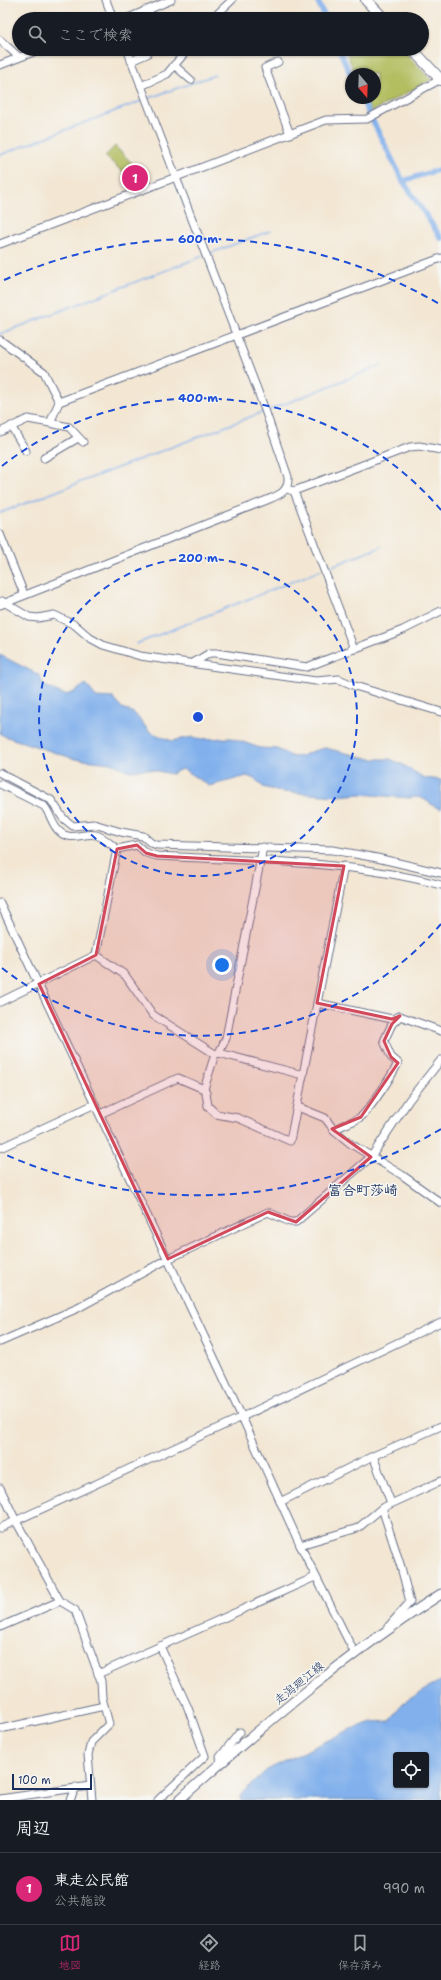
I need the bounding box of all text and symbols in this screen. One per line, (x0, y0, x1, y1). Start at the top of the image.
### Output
search box (12, 12, 429, 56)
icon: search (26, 23, 48, 45)
text: ここで検索 (58, 25, 133, 45)
north arrow (345, 68, 381, 104)
pin: 1 (122, 163, 148, 193)
text: 600 m (178, 231, 218, 247)
text: 400 m (178, 390, 218, 406)
text: 200 m (178, 550, 218, 566)
centre of rings (191, 710, 205, 724)
your location (212, 955, 232, 975)
district label: 富合町莎崎 (328, 1181, 398, 1199)
street label: 走潟廻江線 (271, 1658, 327, 1708)
map controls (393, 1752, 429, 1788)
button: locate (393, 1752, 429, 1788)
scale bar (12, 1772, 92, 1791)
text: 100 m (18, 1773, 51, 1788)
text: 周辺 (16, 1817, 50, 1839)
text: 東走公民館 (54, 1870, 129, 1890)
text: 1 (26, 1880, 32, 1897)
text: 990 m (383, 1880, 425, 1897)
text: 公共施設 (54, 1892, 106, 1909)
tab: 地図 (59, 1932, 81, 1973)
tab: 経路 (198, 1932, 220, 1973)
tab: 保存済み (338, 1932, 382, 1973)

